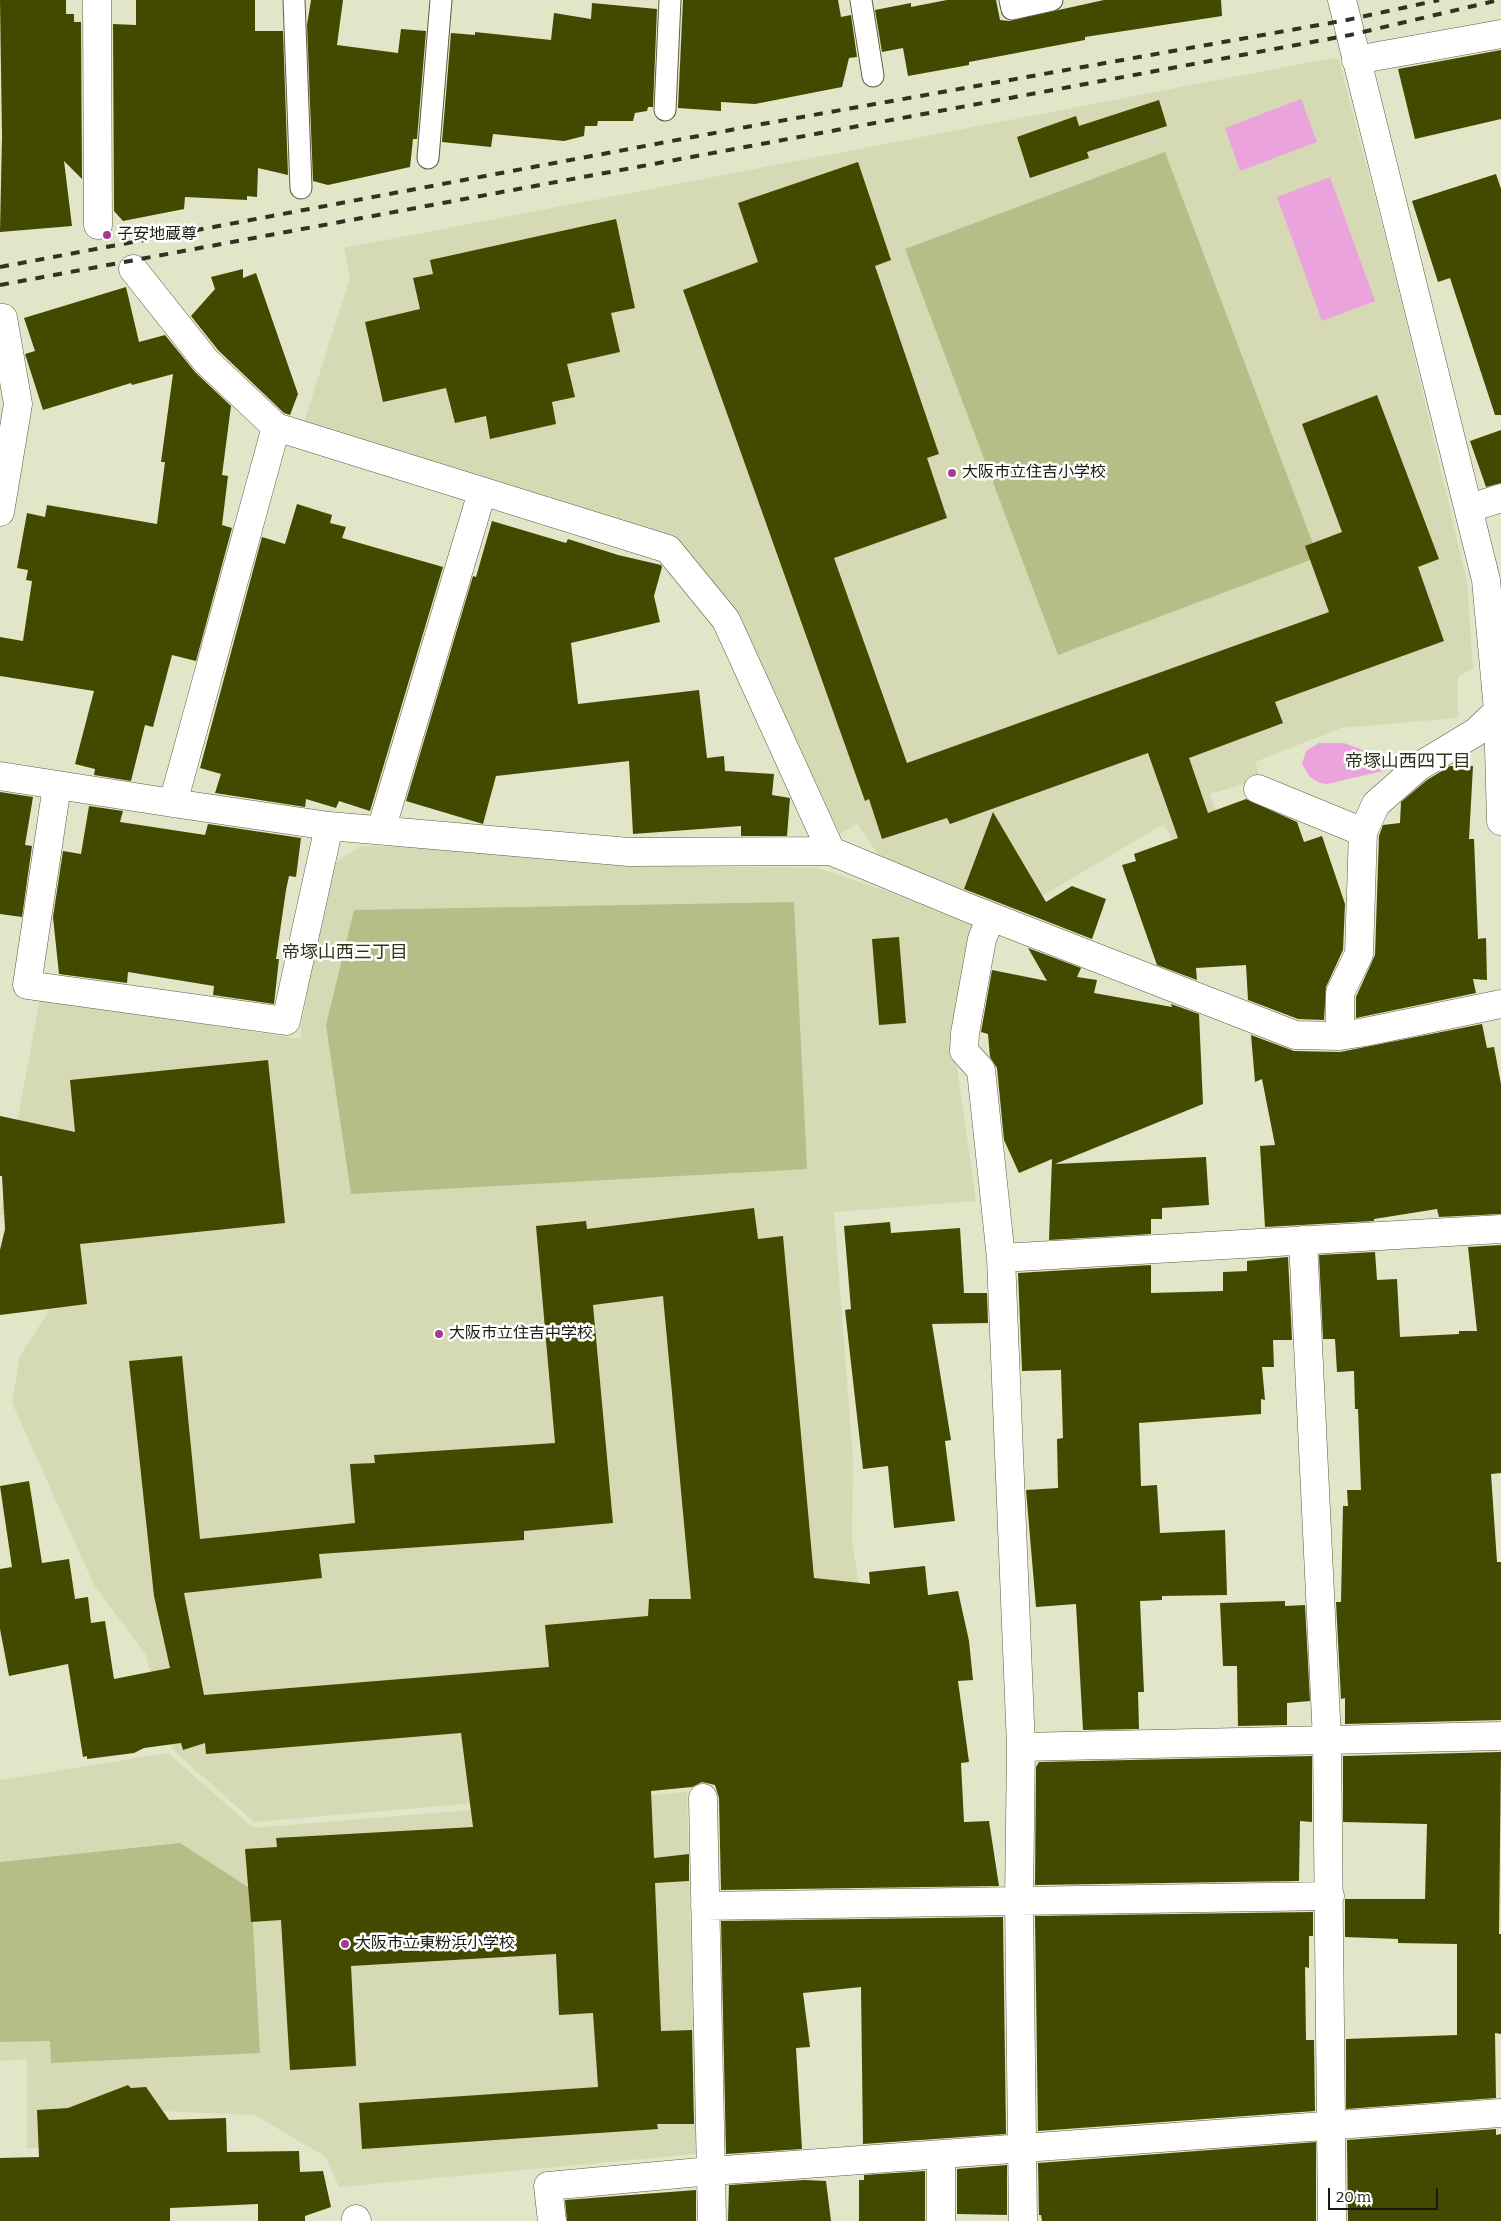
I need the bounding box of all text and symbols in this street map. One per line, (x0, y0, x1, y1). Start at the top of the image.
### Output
place label: 子安地蔵尊 (117, 225, 197, 245)
marker: 子安地蔵尊 (101, 229, 113, 241)
place label: 大阪市立住吉小学校 (962, 463, 1106, 483)
marker: 大阪市立住吉小学校 (946, 467, 958, 479)
district label: 帝塚山西四丁目 (1345, 751, 1471, 773)
district label: 帝塚山西三丁目 (282, 942, 408, 964)
place label: 大阪市立住吉中学校 (449, 1324, 593, 1344)
marker: 大阪市立住吉中学校 (433, 1328, 445, 1340)
place label: 大阪市立東粉浜小学校 (355, 1934, 515, 1954)
marker: 大阪市立東粉浜小学校 (339, 1938, 351, 1950)
scale bar (1331, 2178, 1441, 2210)
text: 20 m (1336, 2188, 1371, 2206)

